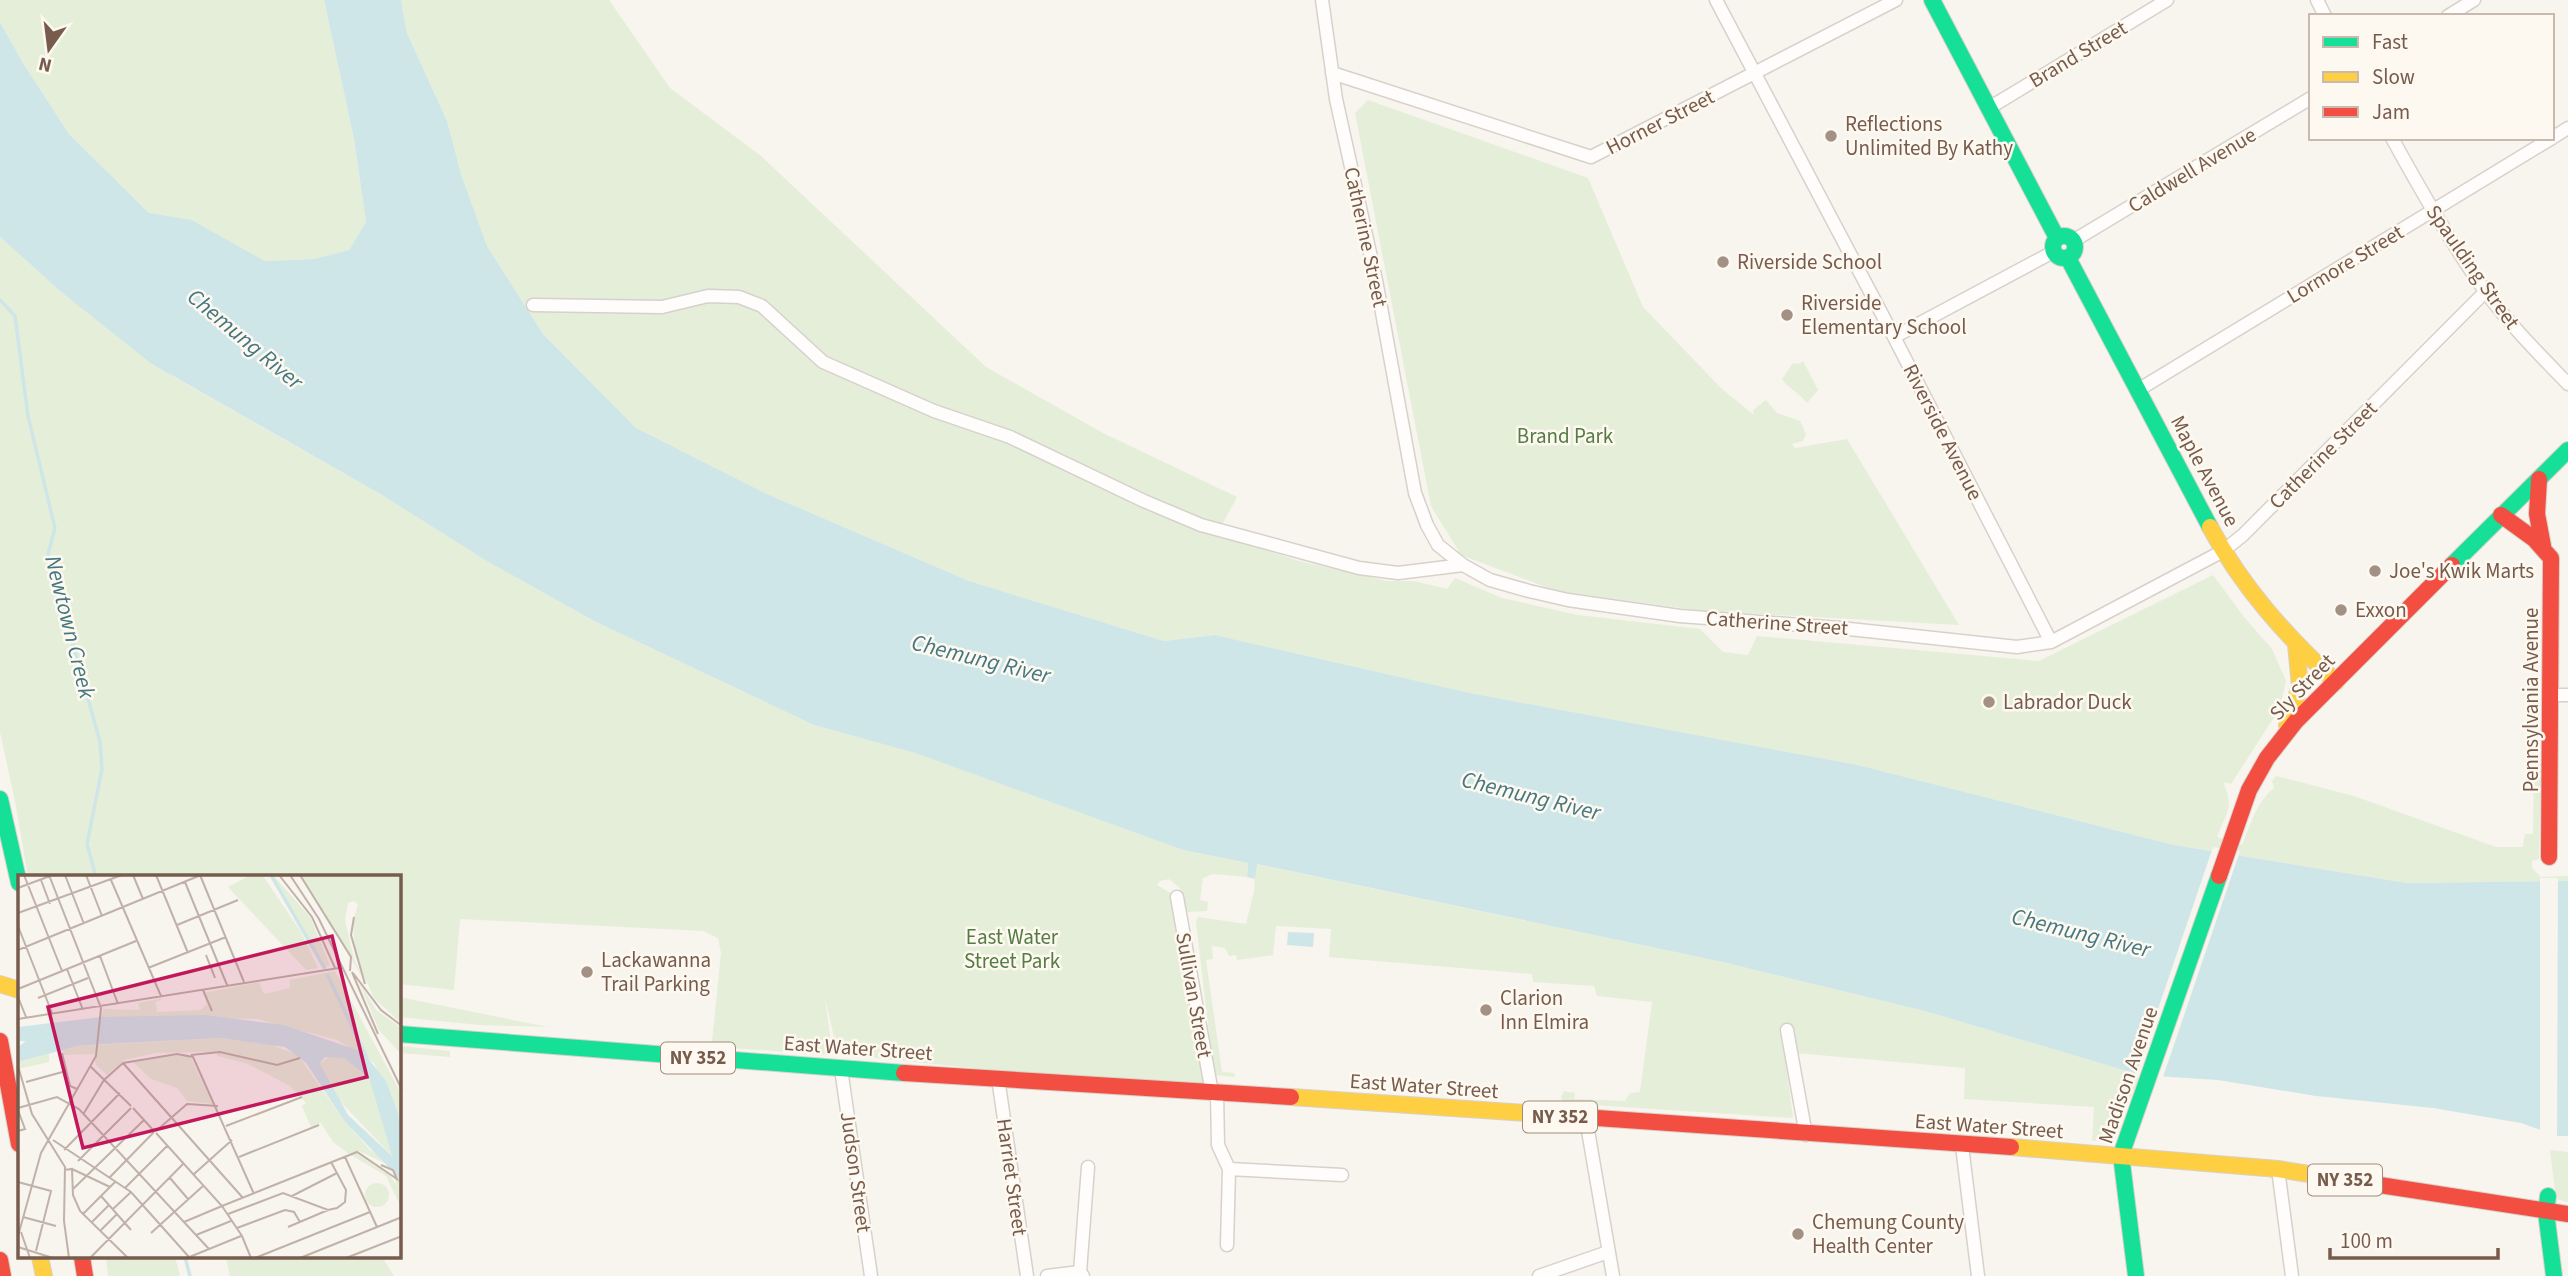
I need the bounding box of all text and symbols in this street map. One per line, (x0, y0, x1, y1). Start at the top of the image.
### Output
street label: Brand Street (2023, 13, 2133, 95)
north arrow (14, 14, 84, 84)
legend (2309, 14, 2554, 140)
text: Fast (2372, 27, 2408, 57)
text: N (36, 49, 55, 79)
text: Slow (2372, 62, 2415, 92)
street label: Horner Street (1600, 82, 1720, 162)
text: Jam (2372, 97, 2410, 127)
place label: Reflections Unlimited By Kathy (1845, 109, 2013, 163)
street label: Caldwell Avenue (2122, 120, 2262, 220)
marker: Reflections Unlimited By Kathy (1823, 128, 1839, 144)
street label: Catherine Street (1337, 164, 1395, 310)
street label: Spaulding Street (2419, 199, 2527, 335)
street label: Lormore Street (2281, 217, 2409, 311)
place label: Riverside School (1737, 247, 1882, 277)
marker: Riverside School (1715, 254, 1731, 270)
water label: Chemung River (180, 281, 311, 398)
place label: Riverside Elementary School (1801, 288, 1967, 342)
marker: Riverside Elementary School (1779, 307, 1795, 323)
street label: Riverside Avenue (1896, 359, 1990, 505)
street label: Catherine Street (2262, 394, 2384, 516)
street label: Maple Avenue (2163, 410, 2247, 532)
park label: Brand Park (1517, 421, 1614, 451)
water label: Newtown Creek (36, 552, 104, 703)
place label: Joe's Kwik Marts (2389, 556, 2534, 586)
marker: Joe's Kwik Marts (2367, 563, 2383, 579)
place label: Exxon (2355, 595, 2407, 625)
marker: Exxon (2333, 602, 2349, 618)
street label: Catherine Street (1705, 603, 1849, 643)
street label: Pennsylvania Avenue (2516, 608, 2546, 792)
water label: Chemung River (908, 626, 1055, 692)
street label: Sly Street (2262, 647, 2342, 727)
place label: Labrador Duck (2003, 687, 2132, 717)
marker: Labrador Duck (1981, 694, 1997, 710)
water label: Chemung River (1458, 763, 1605, 829)
inset map (18, 875, 401, 1258)
water label: Chemung River (2008, 900, 2155, 966)
park label: East Water Street Park (964, 922, 1061, 976)
street label: Sullivan Street (1168, 930, 1220, 1060)
place label: Lackawanna Trail Parking (601, 945, 711, 999)
marker: Lackawanna Trail Parking (579, 964, 595, 980)
place label: Clarion Inn Elmira (1500, 983, 1589, 1037)
marker: Clarion Inn Elmira (1478, 1002, 1494, 1018)
street label: Madison Avenue (2090, 1002, 2166, 1148)
street label: East Water Street (783, 1028, 933, 1068)
road number: NY 352 (661, 1042, 735, 1074)
street label: East Water Street (1349, 1066, 1499, 1106)
road number: NY 352 (1523, 1102, 1597, 1133)
street label: East Water Street (1914, 1106, 2064, 1146)
street label: Judson Street (833, 1110, 879, 1234)
street label: Harriet Street (989, 1116, 1035, 1238)
road number: NY 352 (2308, 1164, 2382, 1196)
place label: Chemung County Health Center (1812, 1207, 1964, 1261)
scale bar (2330, 1216, 2498, 1260)
marker: Chemung County Health Center (1790, 1226, 1806, 1242)
text: 100 m (2340, 1226, 2393, 1256)

